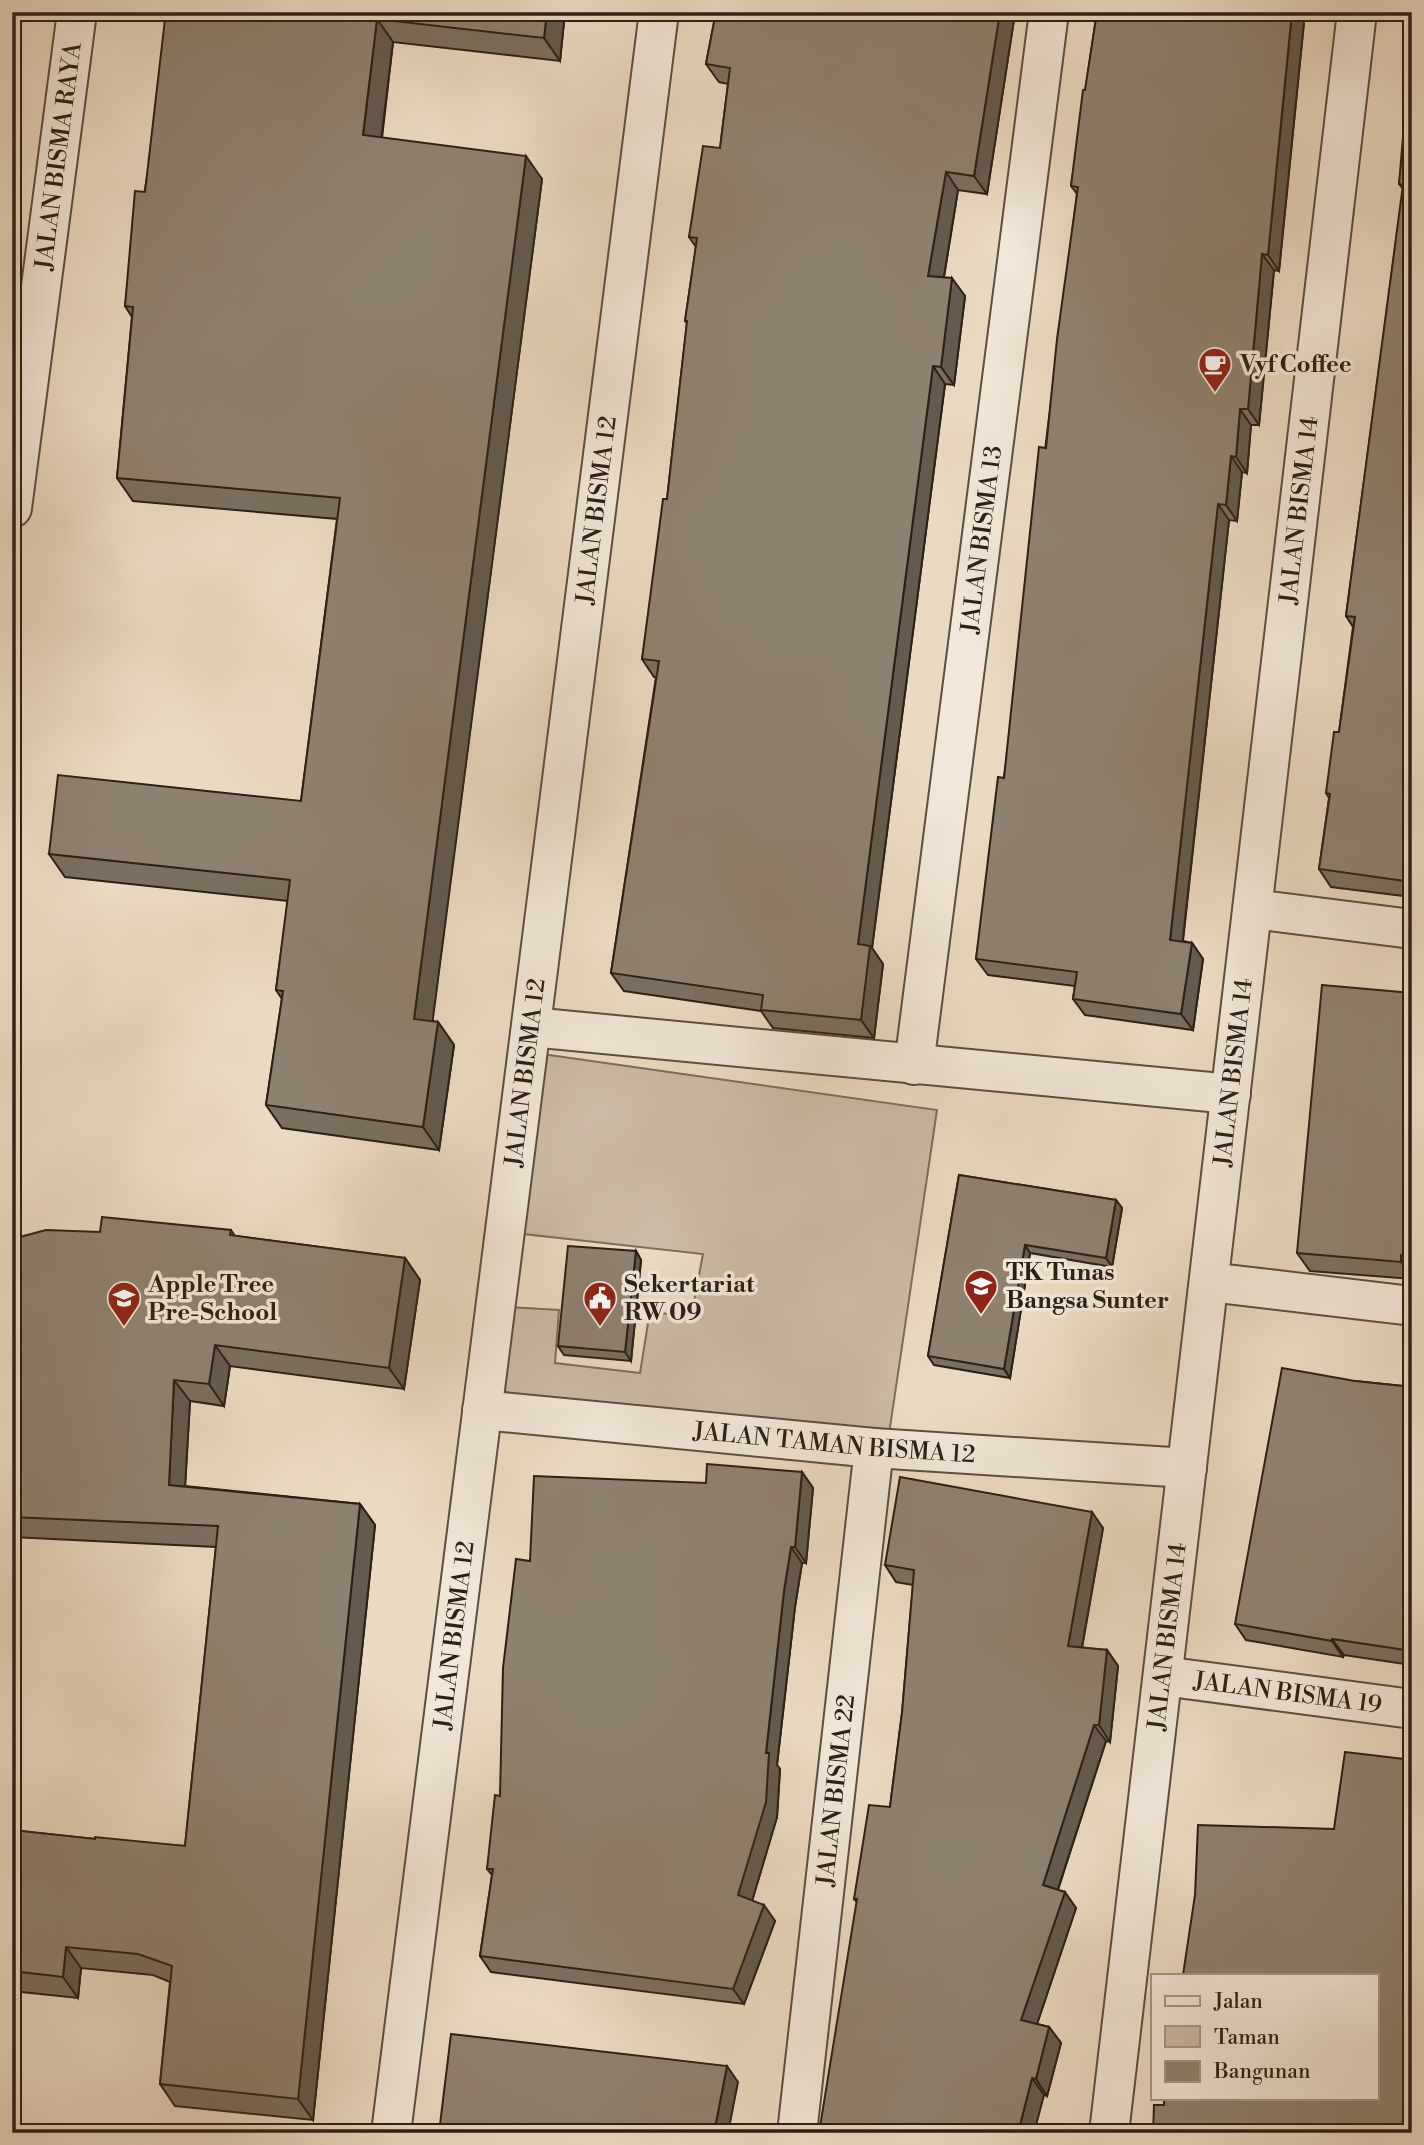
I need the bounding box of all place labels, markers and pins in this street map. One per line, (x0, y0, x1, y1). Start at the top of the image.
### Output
cafe icon: Vyf Coffee (1196, 345, 1234, 394)
place label: Vyf Coffee (1239, 350, 1352, 380)
place label: TK Tunas Bangsa Sunter (1006, 1258, 1169, 1316)
school or university icon: TK Tunas Bangsa Sunter (962, 1267, 1000, 1316)
place label: Apple Tree Pre-School (147, 1270, 277, 1328)
place label: Sekertariat RW 09 (624, 1270, 755, 1328)
school or university icon: Apple Tree Pre-School (105, 1279, 143, 1328)
public building icon: Sekertariat RW 09 (581, 1279, 619, 1328)

